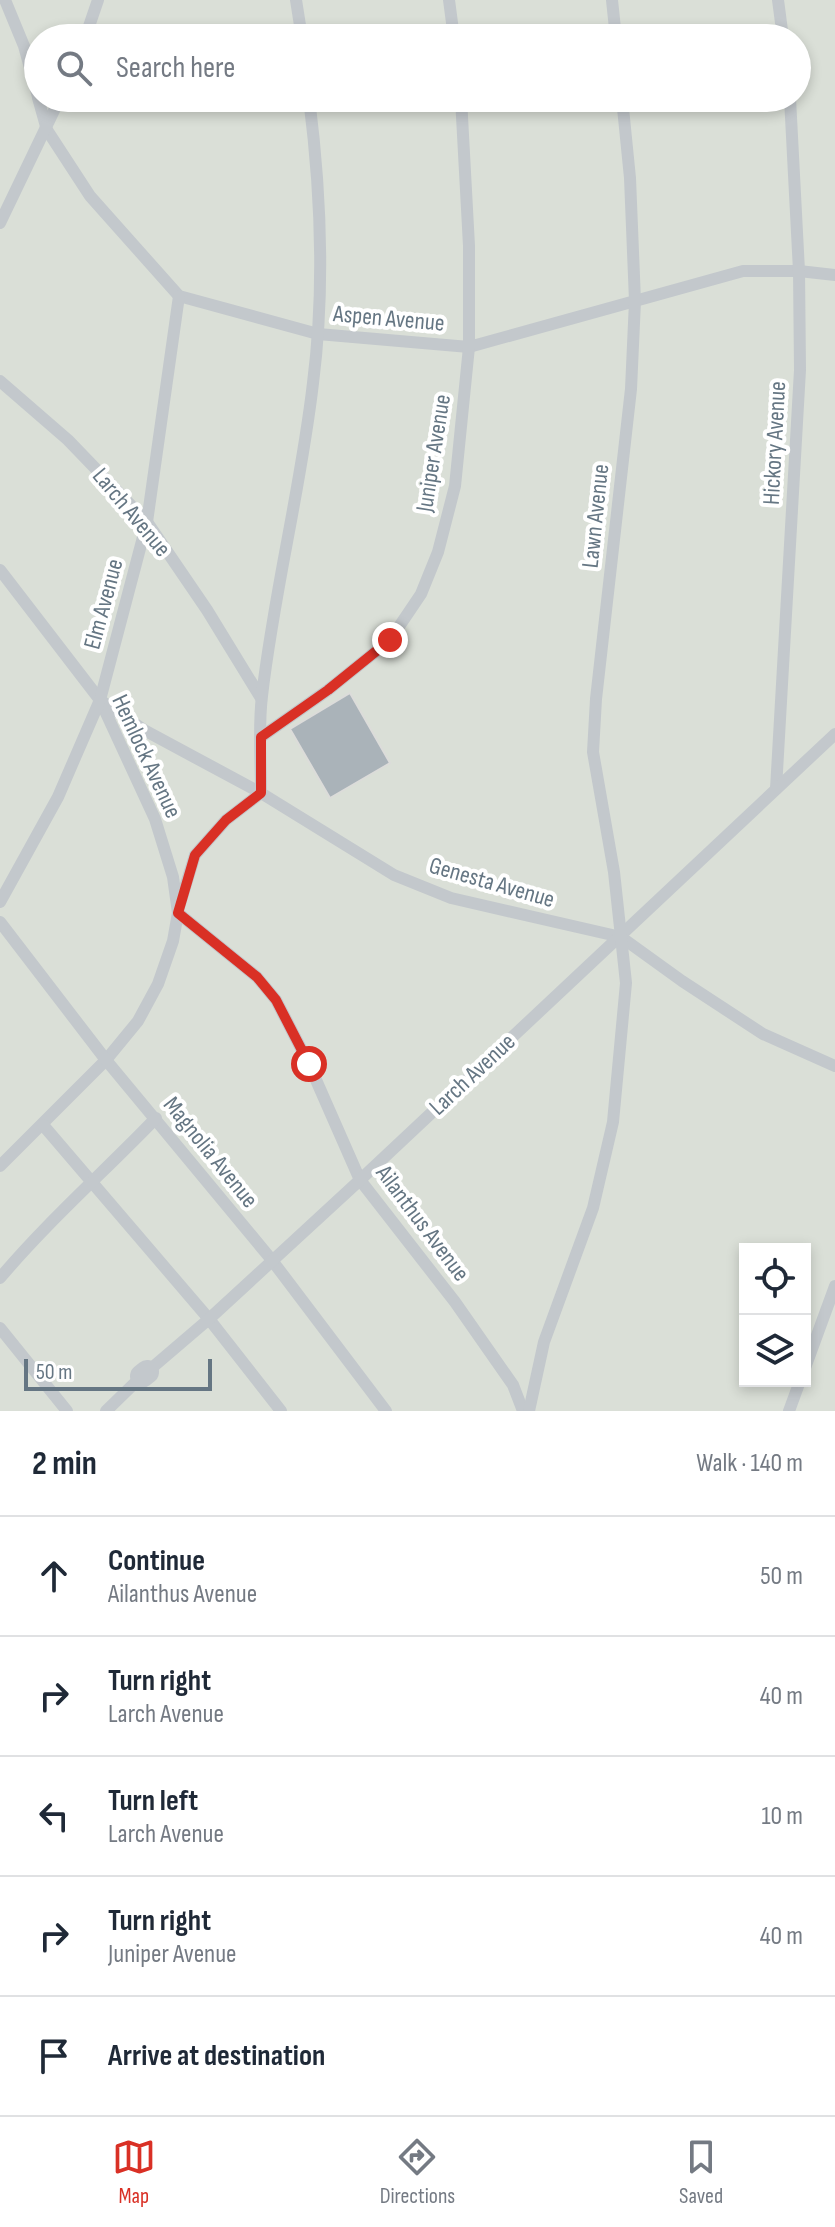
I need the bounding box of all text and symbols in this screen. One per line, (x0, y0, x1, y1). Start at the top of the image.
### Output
search box (24, 24, 811, 112)
icon: search (52, 46, 96, 90)
text: Search here (116, 50, 235, 86)
street label: Aspen Avenue (331, 299, 446, 338)
street label: Hickory Avenue (757, 380, 792, 506)
street label: Juniper Avenue (410, 392, 457, 515)
street label: Larch Avenue (86, 462, 177, 563)
street label: Lawn Avenue (576, 463, 615, 569)
street label: Elm Avenue (78, 556, 129, 652)
route end (372, 622, 408, 658)
street label: Hemlock Avenue (105, 690, 188, 823)
street label: Genesta Avenue (426, 851, 558, 914)
street label: Larch Avenue (423, 1027, 521, 1121)
route start (291, 1046, 327, 1082)
street label: Magnolia Avenue (157, 1091, 264, 1214)
street label: Ailanthus Avenue (369, 1159, 476, 1287)
map controls (739, 1243, 811, 1387)
button: locate (739, 1243, 811, 1315)
button: layers (739, 1315, 811, 1387)
scale bar (24, 1355, 212, 1391)
text: 50 m (36, 1359, 72, 1386)
text: 2 min (32, 1443, 97, 1484)
text: Walk · 140 m (696, 1448, 803, 1479)
text: Continue (108, 1543, 205, 1579)
icon: ahead (32, 1554, 76, 1598)
text: 50 m (760, 1561, 803, 1592)
text: Ailanthus Avenue (108, 1579, 257, 1610)
text: Turn right (108, 1663, 211, 1699)
icon: right (32, 1674, 76, 1718)
text: 40 m (760, 1681, 803, 1712)
text: Larch Avenue (108, 1699, 224, 1730)
text: Turn left (108, 1783, 198, 1819)
icon: left (32, 1794, 76, 1838)
text: 10 m (761, 1801, 803, 1832)
text: Larch Avenue (108, 1819, 224, 1850)
text: Turn right (108, 1903, 211, 1939)
icon: right (32, 1914, 76, 1958)
text: 40 m (760, 1921, 803, 1952)
text: Juniper Avenue (108, 1939, 237, 1970)
icon: arrive (32, 2034, 76, 2078)
text: Arrive at destination (108, 2038, 325, 2074)
tab: Map (112, 2135, 156, 2210)
tab: Directions (380, 2135, 455, 2210)
tab: Saved (679, 2135, 723, 2210)

